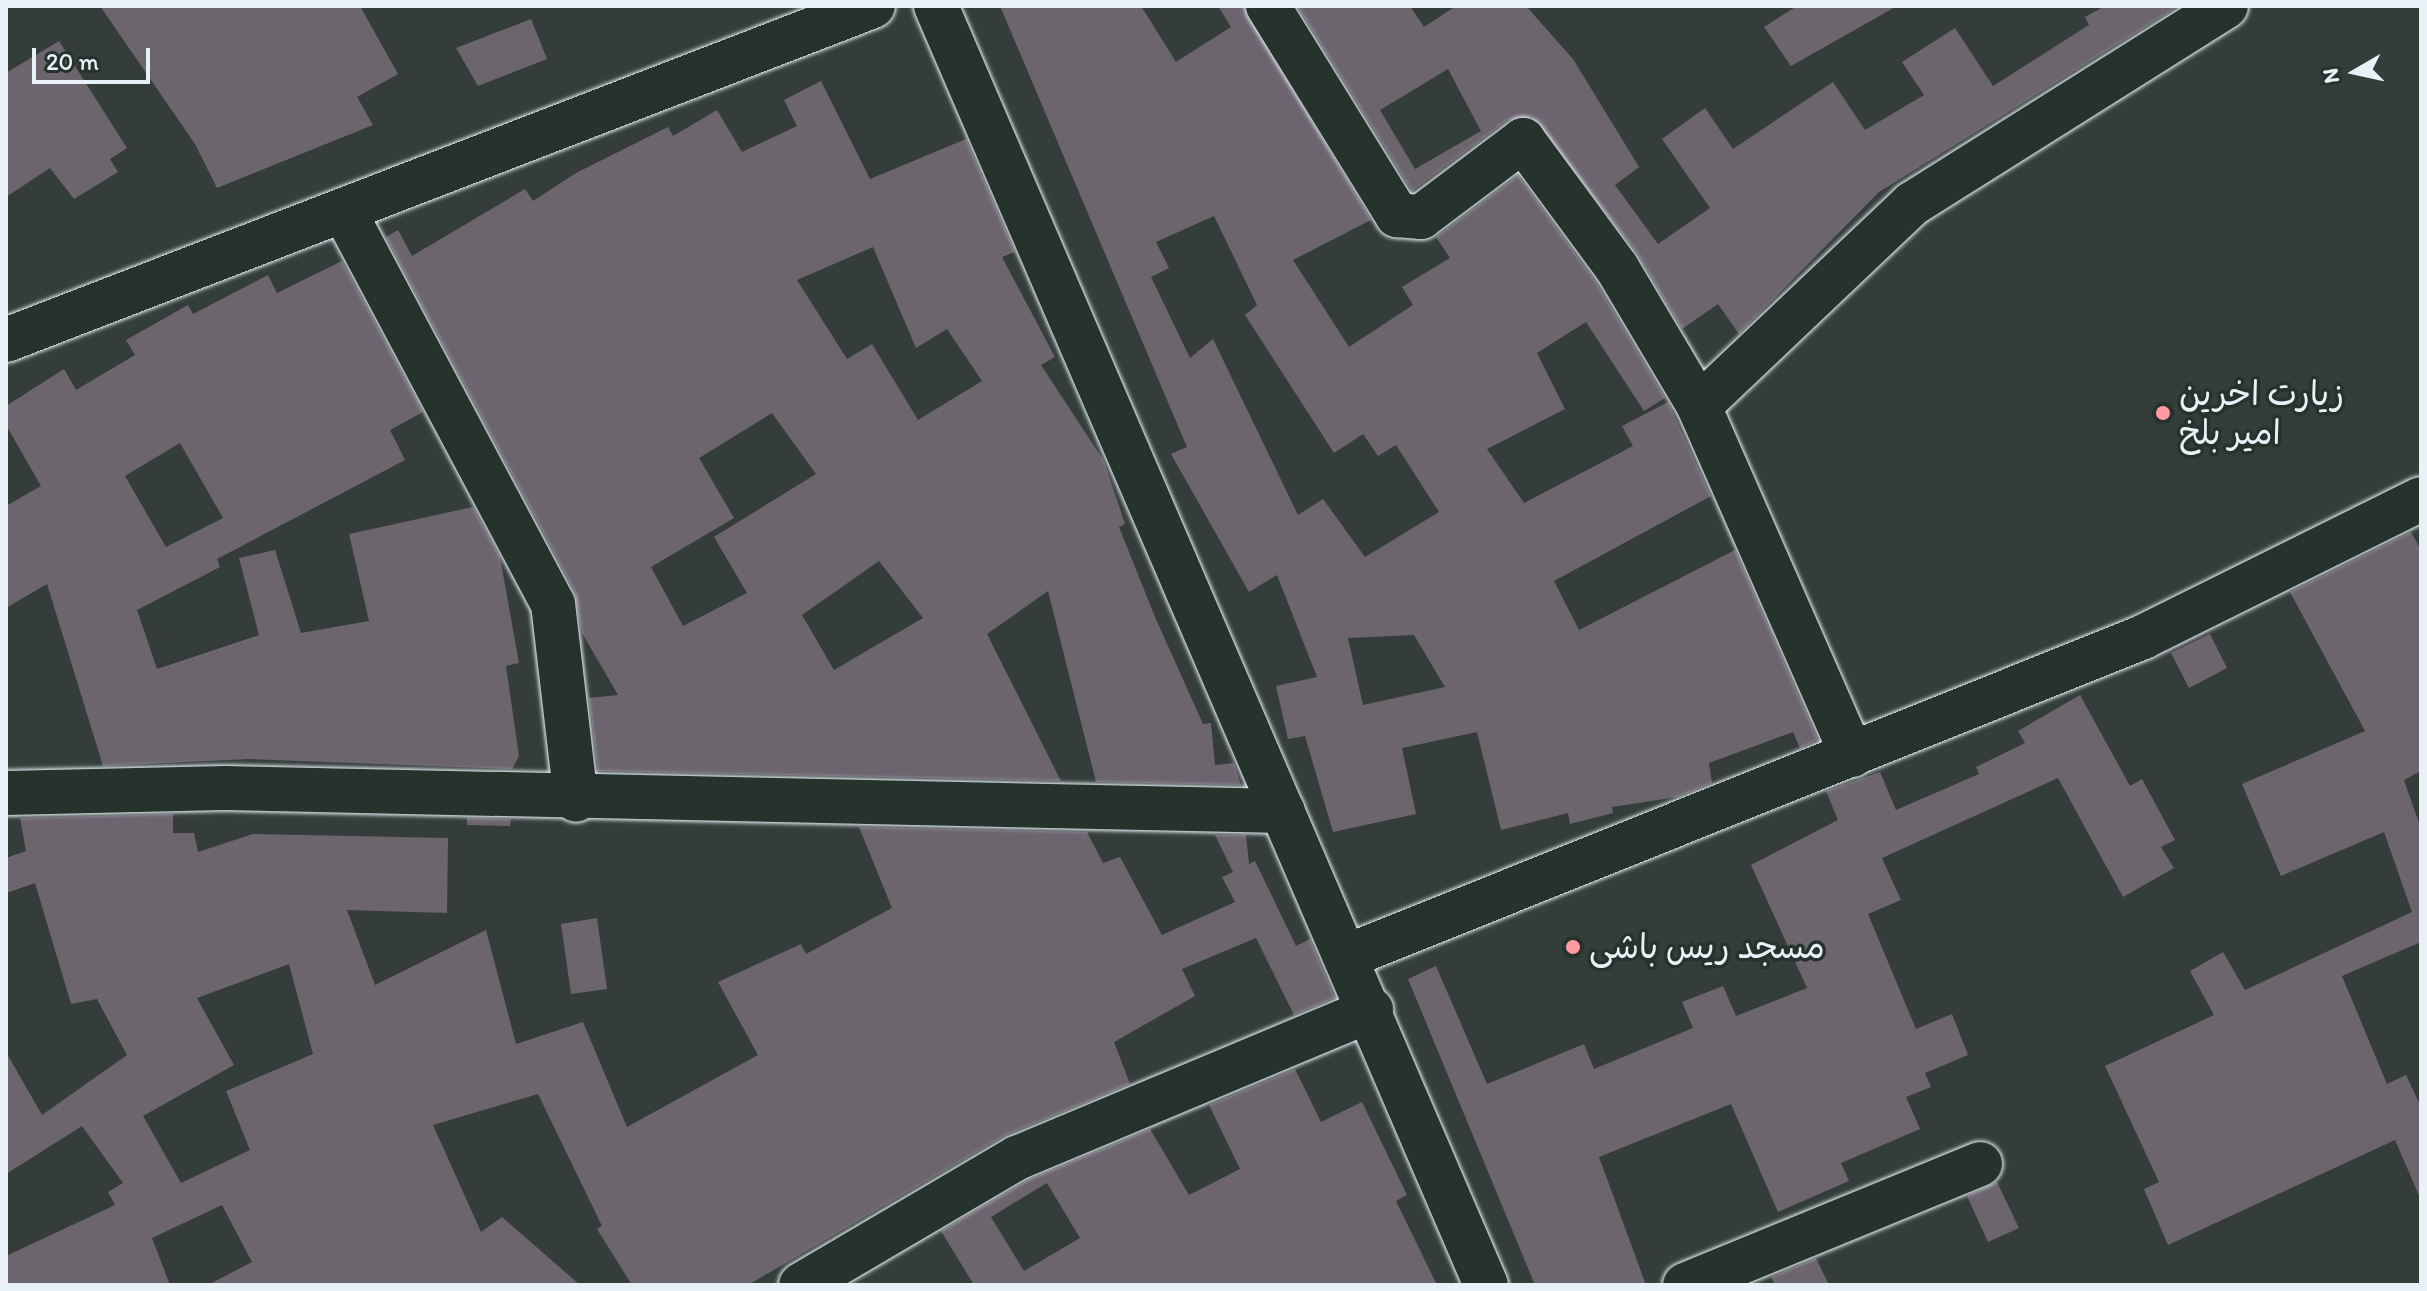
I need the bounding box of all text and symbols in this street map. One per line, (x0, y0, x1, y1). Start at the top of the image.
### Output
scale bar (36, 32, 154, 82)
north arrow (2315, 32, 2395, 112)
text: 20 m (46, 47, 99, 76)
text: N (2316, 66, 2345, 85)
place label: زیارت اخرین امیر بلخ (2179, 373, 2344, 452)
marker: زیارت اخرین امیر بلخ (2154, 404, 2172, 422)
place label: مسجد ریس باشی (1589, 927, 1825, 967)
marker: مسجد ریس باشی (1564, 938, 1582, 956)

